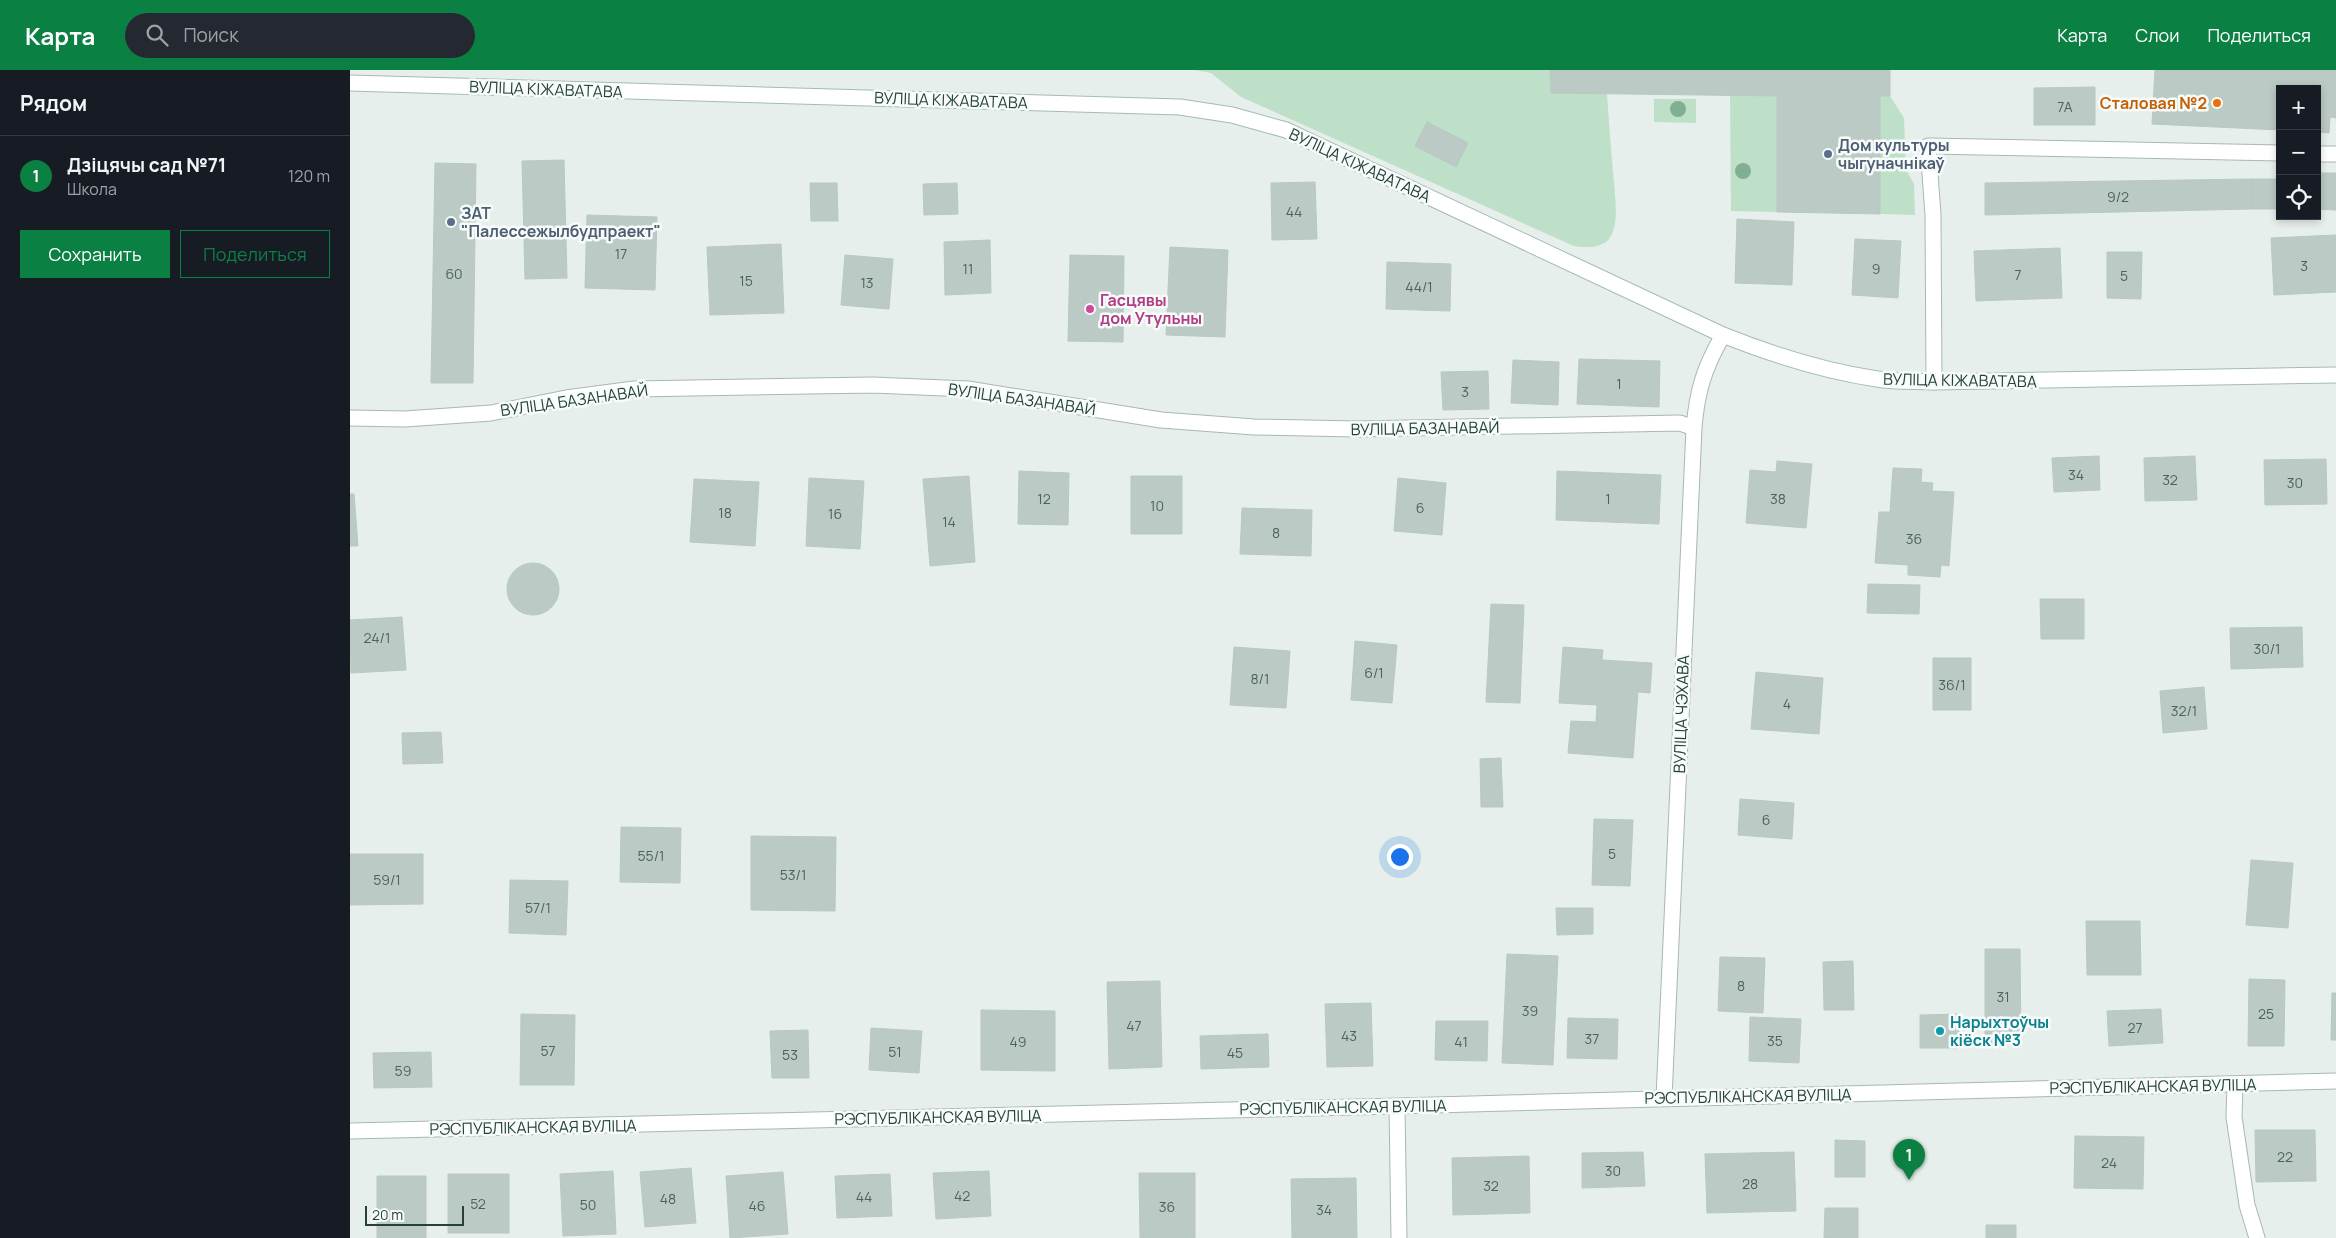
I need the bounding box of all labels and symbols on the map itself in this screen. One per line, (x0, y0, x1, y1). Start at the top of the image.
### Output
street label: ВУЛІЦА КІЖАВАТАВА (469, 75, 623, 103)
street label: ВУЛІЦА КІЖАВАТАВА (874, 86, 1028, 114)
place label: Сталовая №2 (2100, 92, 2207, 114)
house number: 7А (2057, 97, 2073, 116)
marker: Сталовая №2 (2211, 97, 2223, 109)
street label: ВУЛІЦА КІЖАВАТАВА (1286, 123, 1434, 207)
place label: Дом культуры чыгуначнікаў (1838, 134, 1950, 174)
marker: Дом культуры чыгуначнікаў (1822, 148, 1834, 160)
house number: 9/2 (2107, 187, 2129, 206)
place label: ЗАТ "Палессежылбудпраект" (461, 202, 661, 242)
house number: 44 (1286, 202, 1302, 221)
marker: ЗАТ "Палессежылбудпраект" (445, 216, 457, 228)
house number: 17 (615, 244, 627, 263)
house number: 3 (2300, 256, 2308, 275)
house number: 11 (963, 259, 973, 278)
house number: 9 (1872, 259, 1880, 278)
house number: 60 (445, 264, 463, 283)
house number: 7 (2014, 265, 2022, 284)
house number: 5 (2120, 266, 2128, 285)
house number: 15 (739, 271, 753, 290)
house number: 13 (860, 273, 874, 292)
house number: 44/1 (1405, 277, 1433, 296)
place label: Гасцявы дом Утульны (1100, 289, 1202, 329)
marker: Гасцявы дом Утульны (1084, 303, 1096, 315)
street label: ВУЛІЦА КІЖАВАТАВА (1883, 368, 2037, 392)
house number: 1 (1616, 374, 1622, 393)
street label: ВУЛІЦА БАЗАНАВАЙ (947, 378, 1097, 420)
street label: ВУЛІЦА БАЗАНАВАЙ (499, 379, 649, 421)
house number: 3 (1461, 382, 1469, 401)
street label: ВУЛІЦА БАЗАНАВАЙ (1350, 416, 1500, 440)
house number: 34 (2068, 465, 2084, 484)
house number: 32 (2162, 470, 2178, 489)
house number: 30 (2287, 473, 2303, 492)
house number: 12 (1037, 489, 1051, 508)
house number: 1 (1605, 489, 1611, 508)
house number: 38 (1770, 489, 1786, 508)
house number: 10 (1150, 496, 1164, 515)
house number: 6 (1416, 498, 1424, 517)
house number: 18 (718, 503, 732, 522)
house number: 16 (828, 504, 842, 523)
house number: 14 (942, 512, 956, 531)
house number: 8 (1272, 523, 1280, 542)
house number: 36 (1906, 529, 1922, 548)
house number: 24/1 (364, 628, 390, 647)
house number: 30/1 (2253, 639, 2281, 658)
street label: ВУЛІЦА ЧЭХАВА (1668, 654, 1694, 774)
house number: 6/1 (1364, 663, 1384, 682)
house number: 8/1 (1250, 669, 1270, 688)
house number: 36/1 (1938, 675, 1966, 694)
house number: 4 (1783, 694, 1791, 713)
house number: 32/1 (2171, 701, 2197, 720)
house number: 6 (1762, 810, 1770, 829)
your location (1387, 844, 1413, 870)
house number: 5 (1608, 844, 1616, 863)
house number: 55/1 (637, 846, 665, 865)
house number: 53/1 (780, 865, 806, 884)
house number: 59/1 (373, 870, 401, 889)
house number: 57/1 (525, 898, 551, 917)
house number: 8 (1737, 976, 1745, 995)
house number: 31 (1996, 987, 2010, 1006)
house number: 39 (1522, 1001, 1538, 1020)
house number: 25 (2258, 1004, 2274, 1023)
place label: Нарыхтоўчы кіёск №3 (1950, 1011, 2049, 1051)
house number: 47 (1126, 1016, 1142, 1035)
house number: 27 (2127, 1018, 2143, 1037)
marker: Нарыхтоўчы кіёск №3 (1934, 1025, 1946, 1037)
house number: 43 (1341, 1026, 1357, 1045)
house number: 37 (1585, 1029, 1599, 1048)
house number: 35 (1767, 1031, 1783, 1050)
house number: 49 (1010, 1032, 1026, 1051)
house number: 41 (1454, 1032, 1468, 1051)
house number: 57 (540, 1041, 556, 1060)
house number: 51 (888, 1042, 902, 1061)
house number: 45 (1227, 1043, 1243, 1062)
house number: 53 (782, 1045, 798, 1064)
house number: 59 (395, 1061, 411, 1080)
street label: РЭСПУБЛІКАНСКАЯ ВУЛІЦА (2049, 1073, 2257, 1099)
street label: РЭСПУБЛІКАНСКАЯ ВУЛІЦА (1644, 1083, 1852, 1109)
street label: РЭСПУБЛІКАНСКАЯ ВУЛІЦА (1239, 1094, 1447, 1120)
street label: РЭСПУБЛІКАНСКАЯ ВУЛІЦА (834, 1104, 1042, 1130)
street label: РЭСПУБЛІКАНСКАЯ ВУЛІЦА (429, 1114, 637, 1140)
pin: 1 (1893, 1139, 1925, 1180)
house number: 22 (2277, 1147, 2293, 1166)
house number: 24 (2101, 1153, 2117, 1172)
house number: 30 (1605, 1161, 1621, 1180)
house number: 28 (1742, 1174, 1758, 1193)
house number: 32 (1483, 1176, 1499, 1195)
house number: 42 (954, 1186, 970, 1205)
house number: 44 (856, 1187, 872, 1206)
house number: 48 (660, 1189, 676, 1208)
house number: 52 (470, 1194, 486, 1213)
house number: 50 (580, 1195, 596, 1214)
house number: 46 (749, 1196, 765, 1215)
house number: 36 (1159, 1197, 1175, 1216)
house number: 34 (1316, 1200, 1332, 1219)
scale bar (365, 1203, 464, 1226)

